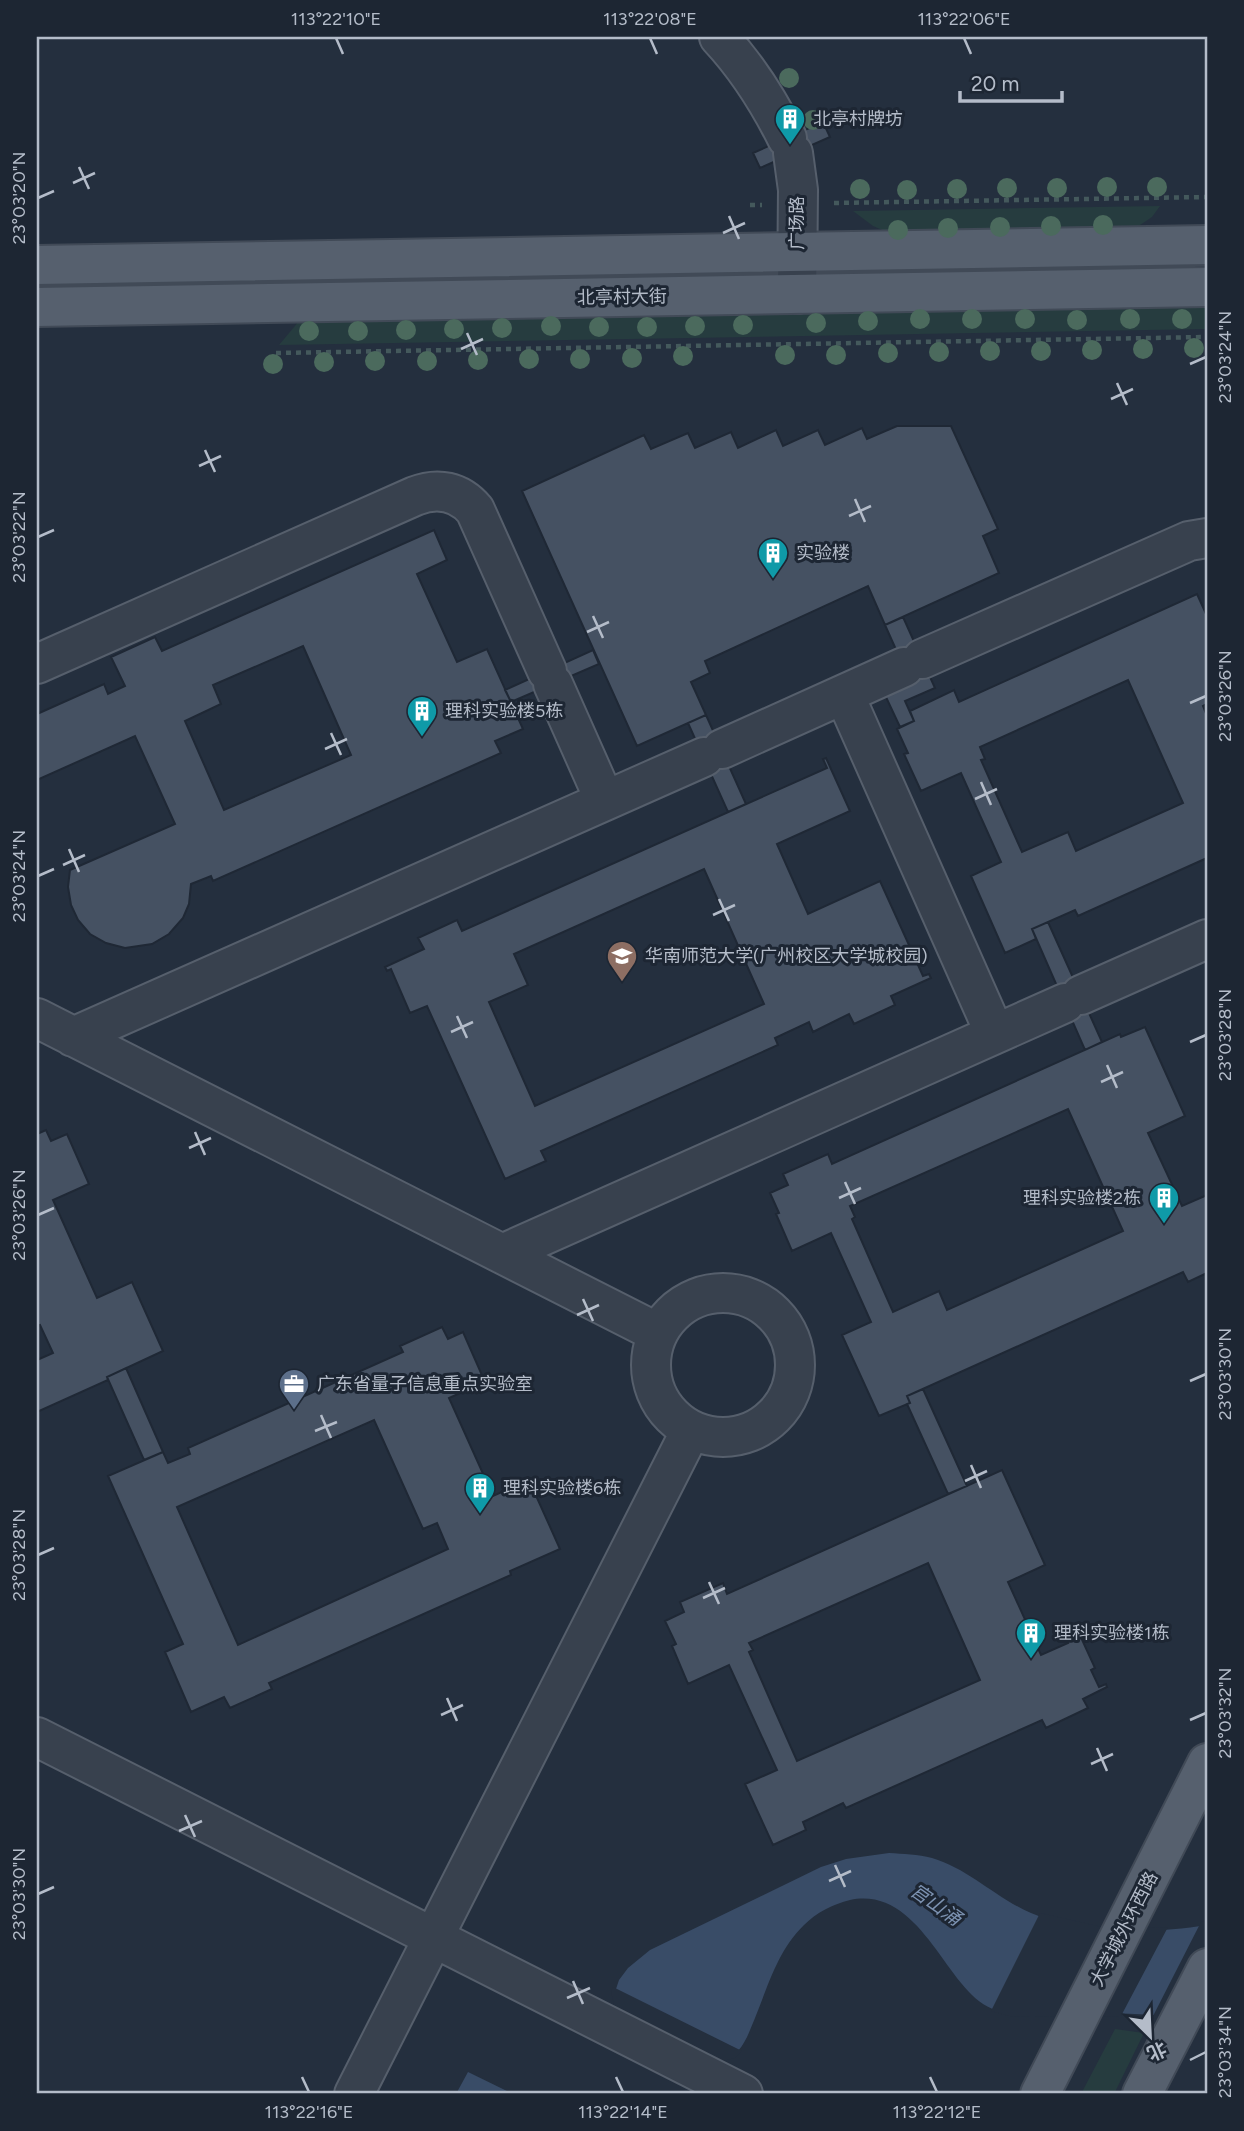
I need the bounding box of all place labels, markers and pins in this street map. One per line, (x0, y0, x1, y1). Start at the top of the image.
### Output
building icon: 北亭村牌坊 (773, 102, 807, 146)
place label: 北亭村牌坊 (813, 108, 903, 130)
building icon: 实验楼 (756, 536, 790, 580)
place label: 实验楼 (796, 542, 850, 564)
building icon: 理科实验楼5栋 (405, 694, 439, 738)
place label: 理科实验楼5栋 (445, 700, 563, 722)
school or university icon: 华南师范大学(广州校区大学城校园) (605, 939, 639, 983)
place label: 华南师范大学(广州校区大学城校园) (645, 945, 928, 967)
building icon: 理科实验楼2栋 (1147, 1181, 1181, 1225)
place label: 理科实验楼2栋 (1023, 1187, 1141, 1209)
office icon: 广东省量子信息重点实验室 (277, 1367, 311, 1411)
place label: 广东省量子信息重点实验室 (317, 1373, 533, 1395)
building icon: 理科实验楼6栋 (463, 1471, 497, 1515)
place label: 理科实验楼6栋 (503, 1477, 621, 1499)
building icon: 理科实验楼1栋 (1014, 1616, 1048, 1660)
place label: 理科实验楼1栋 (1054, 1622, 1169, 1644)

